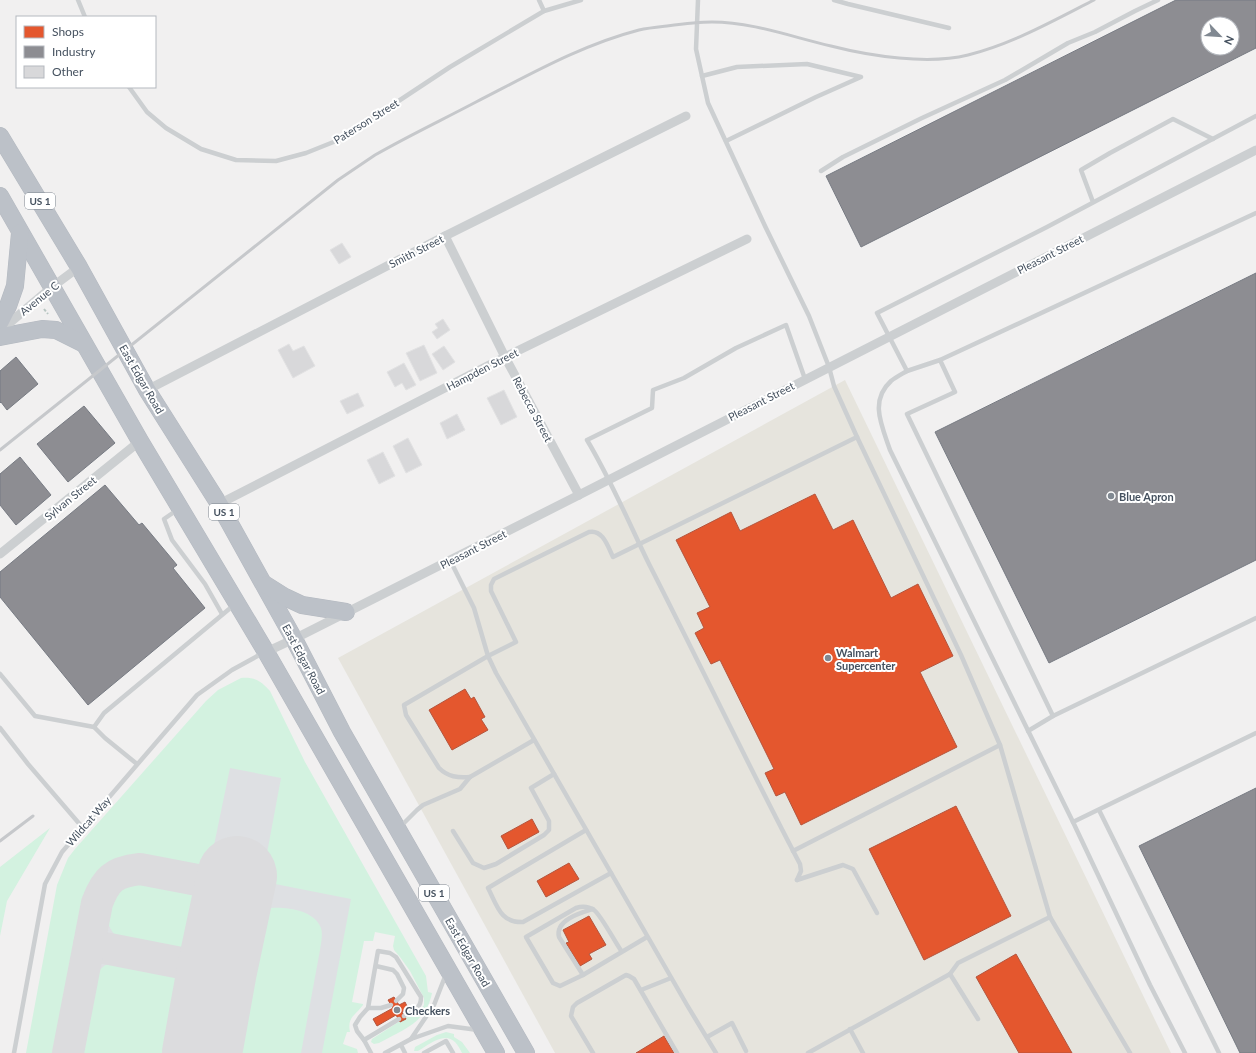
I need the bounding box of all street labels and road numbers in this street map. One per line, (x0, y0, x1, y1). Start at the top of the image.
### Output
street label: Paterson Street (331, 96, 401, 146)
road number: US 1 (25, 193, 55, 209)
street label: Smith Street (387, 232, 445, 270)
street label: Pleasant Street (1015, 232, 1085, 276)
street label: Avenue C (17, 278, 62, 318)
street label: East Edgar Road (117, 342, 167, 416)
street label: Hampden Street (444, 345, 520, 393)
street label: Rebecca Street (510, 374, 556, 444)
street label: Pleasant Street (726, 379, 796, 423)
street label: Sylvan Street (41, 473, 99, 523)
road number: US 1 (209, 504, 239, 520)
street label: Pleasant Street (438, 527, 508, 571)
street label: East Edgar Road (280, 622, 328, 696)
street label: Wildcat Way (63, 793, 113, 849)
road number: US 1 (419, 885, 449, 901)
street label: East Edgar Road (443, 915, 493, 989)

